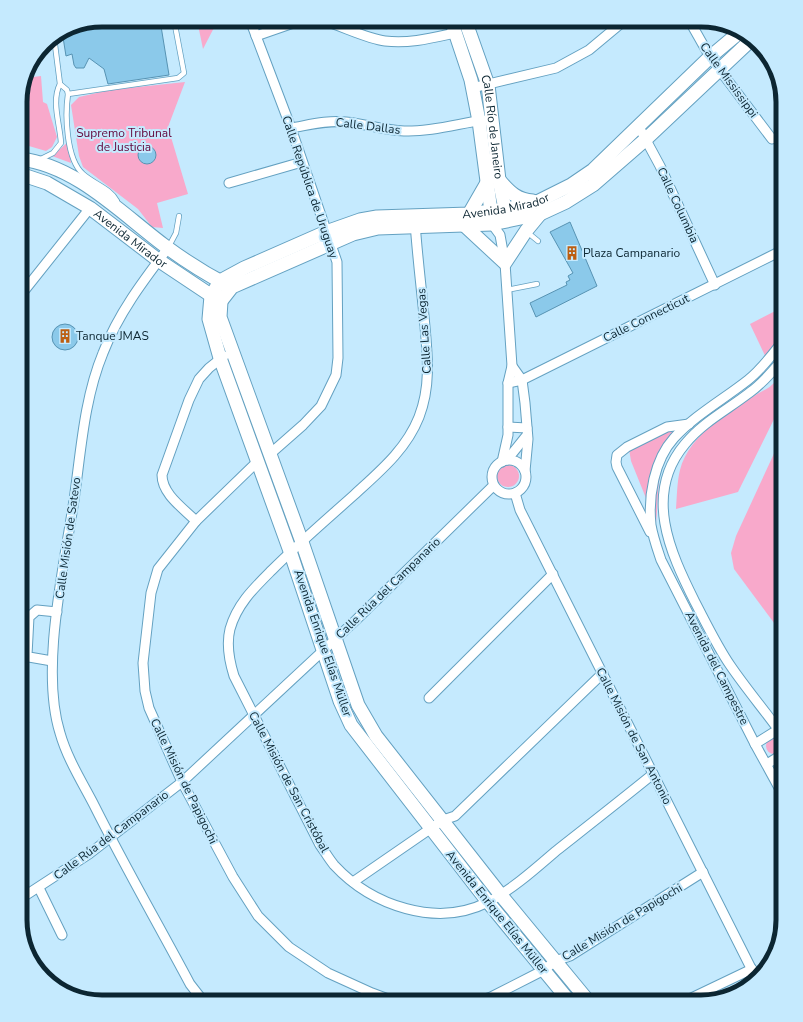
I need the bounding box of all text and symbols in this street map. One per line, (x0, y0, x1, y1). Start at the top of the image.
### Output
street label: Calle Mississippi (696, 39, 762, 121)
street label: Calle Río de Janeiro (477, 72, 507, 180)
street label: Calle República de Uruguay (278, 114, 342, 261)
street label: Calle Dallas (335, 114, 402, 138)
park label: Supremo Tribunal de Justicia (76, 125, 172, 155)
street label: Calle Columbia (653, 165, 703, 245)
street label: Avenida Mirador (462, 189, 553, 222)
street label: Avenida Mirador (90, 206, 171, 272)
building icon: Plaza Campanario (564, 245, 580, 261)
place label: Plaza Campanario (583, 245, 681, 261)
street label: Calle Las Vegas (413, 288, 435, 374)
street label: Calle Connecticut (600, 290, 693, 346)
building icon: Tanque JMAS (57, 328, 73, 344)
place label: Tanque JMAS (76, 328, 149, 344)
street label: Calle Misión de Satevo (52, 476, 84, 600)
street label: Calle Rúa del Campanario (332, 533, 444, 642)
street label: Avenida Enrique Elías Müller (290, 567, 356, 719)
street label: Avenida del Campestre (681, 609, 753, 727)
street label: Calle Misión de San Antonio (592, 665, 676, 807)
street label: Calle Misión de San Cristóbal (245, 709, 333, 856)
street label: Calle Misión de Papigochi (147, 716, 221, 846)
street label: Calle Rúa del Campanario (50, 786, 172, 883)
street label: Avenida Enrique Elías Müller (442, 847, 552, 978)
street label: Calle Misión de Papigochi (559, 880, 685, 964)

